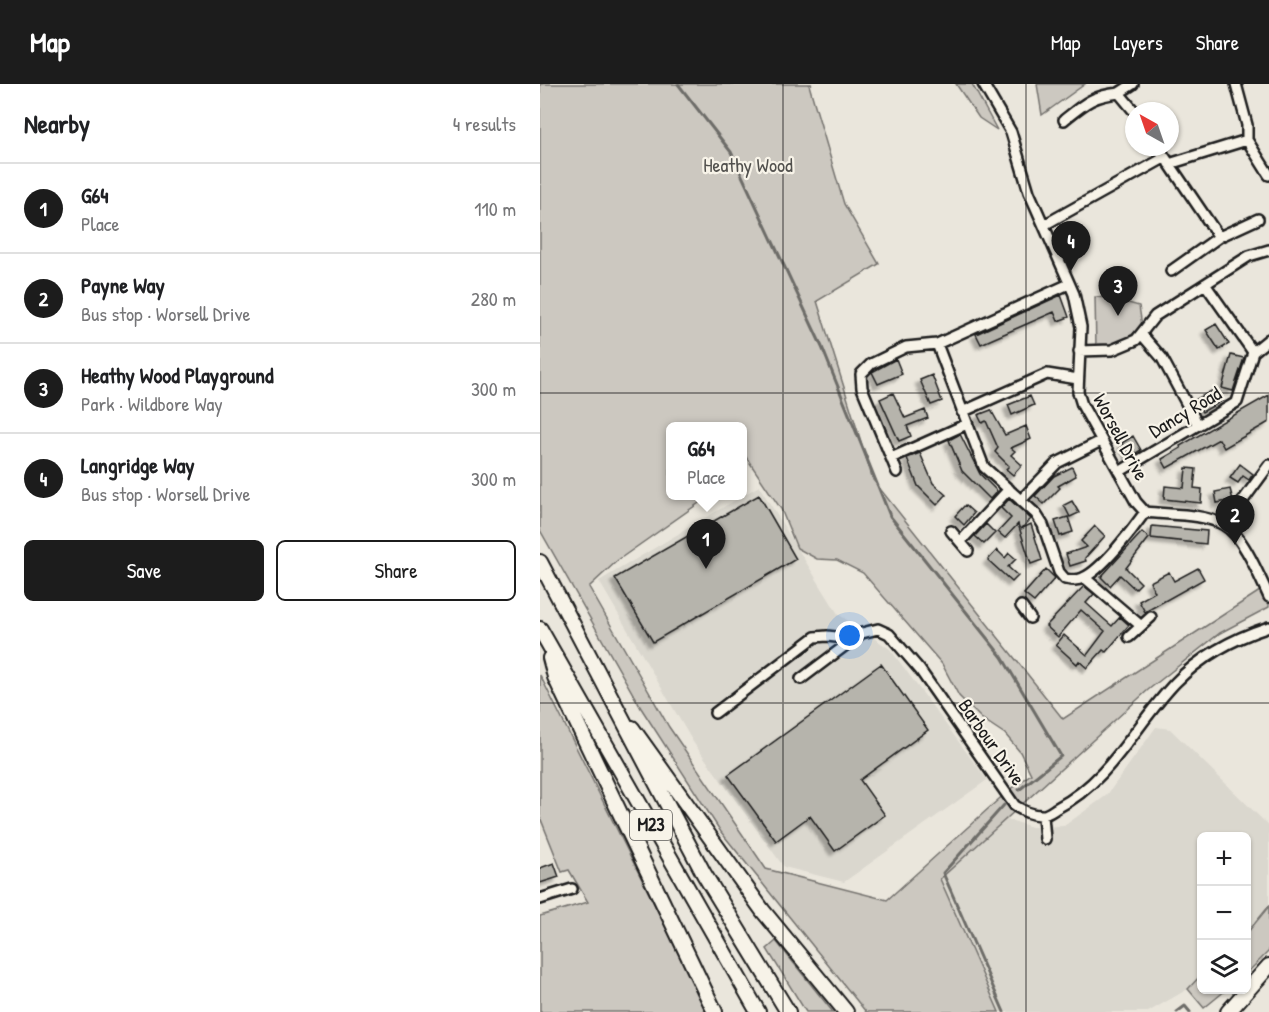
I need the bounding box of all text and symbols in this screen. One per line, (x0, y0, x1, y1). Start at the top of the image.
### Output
text: Map (30, 23, 70, 61)
text: Map (1051, 28, 1080, 57)
text: Layers (1113, 28, 1163, 57)
text: Share (1196, 28, 1239, 57)
north arrow (1125, 102, 1179, 156)
text: Nearby (24, 106, 90, 141)
text: 4 results (453, 110, 516, 137)
park label: Heathy Wood (703, 151, 793, 178)
text: G64 (81, 180, 109, 210)
text: 1 (40, 195, 47, 222)
text: 110 m (474, 195, 516, 222)
text: Place (81, 210, 120, 237)
pin: 4 (1052, 222, 1090, 271)
pin: 3 (1098, 266, 1138, 316)
text: Payne Way (81, 270, 165, 300)
text: 2 (39, 285, 48, 312)
text: 280 m (471, 285, 516, 312)
text: Bus stop · Worsell Drive (81, 300, 250, 327)
text: Heathy Wood Playground (81, 360, 274, 390)
text: 3 (39, 375, 48, 402)
text: 300 m (471, 375, 516, 402)
street label: Dancy Road (1144, 379, 1226, 444)
street label: Worsell Drive (1087, 389, 1156, 485)
text: Park · Wildbore Way (81, 390, 223, 417)
popup (666, 422, 747, 500)
text: G64 (687, 433, 715, 463)
text: Langridge Way (81, 450, 195, 480)
text: Place (687, 463, 726, 490)
text: 4 (40, 465, 47, 492)
text: 300 m (471, 465, 516, 492)
text: Bus stop · Worsell Drive (81, 480, 250, 507)
pin: 2 (1216, 496, 1254, 545)
pin: 1 (686, 520, 726, 569)
button: Save (24, 540, 264, 601)
button: Share (276, 540, 516, 601)
your location (835, 621, 864, 650)
street label: Barbour Drive (953, 693, 1032, 790)
road number: M23 (630, 810, 672, 840)
map controls (1197, 832, 1251, 994)
button: + (1197, 832, 1251, 886)
button: − (1197, 886, 1251, 940)
button: layers (1197, 940, 1251, 994)

